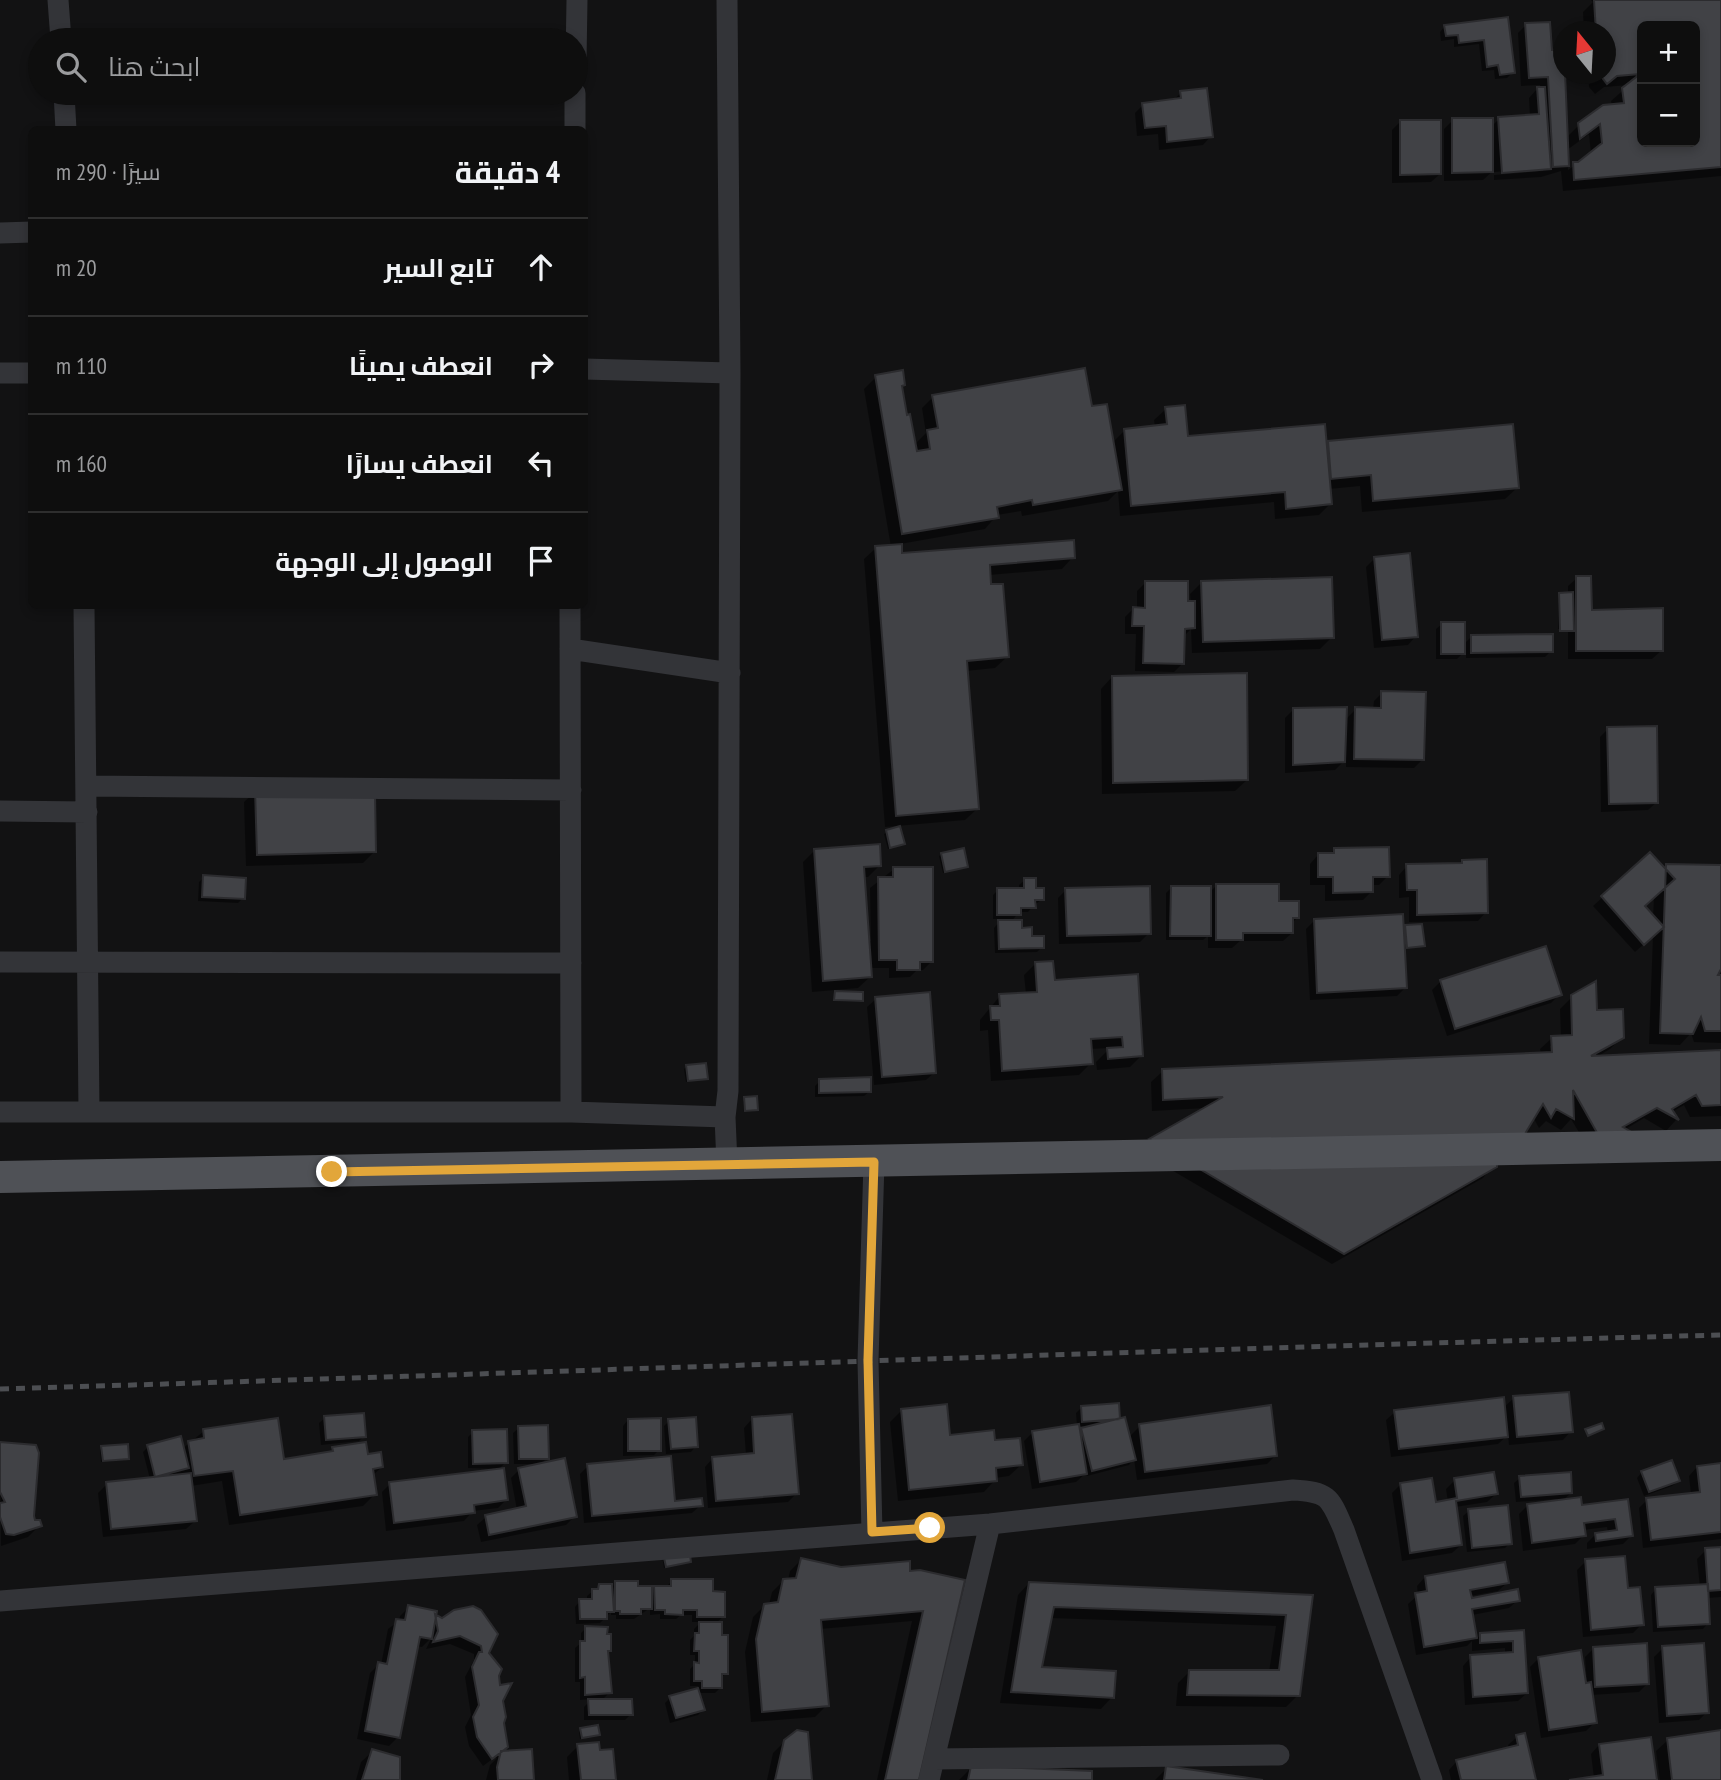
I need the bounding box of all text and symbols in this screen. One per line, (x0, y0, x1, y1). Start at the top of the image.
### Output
north arrow (1553, 21, 1616, 84)
map controls (1637, 21, 1700, 147)
button: + (1637, 21, 1700, 84)
search box (28, 28, 588, 105)
icon: search (52, 48, 90, 86)
text: ابحث هنا (108, 50, 200, 83)
button: − (1637, 84, 1700, 147)
text: 4 دقيقة (455, 152, 560, 191)
text: سيرًا · 290 m (56, 157, 160, 186)
icon: ahead (522, 248, 560, 286)
text: تابع السير (384, 251, 493, 284)
text: 20 m (56, 253, 97, 282)
icon: right (522, 346, 560, 384)
text: انعطف يمينًا (349, 349, 493, 382)
text: 110 m (56, 351, 107, 380)
icon: left (522, 444, 560, 482)
text: انعطف يسارًا (346, 447, 493, 480)
text: 160 m (56, 449, 107, 478)
icon: arrive (522, 542, 560, 580)
text: الوصول إلى الوجهة (275, 545, 493, 578)
route end (316, 1156, 347, 1187)
route start (914, 1512, 945, 1543)

